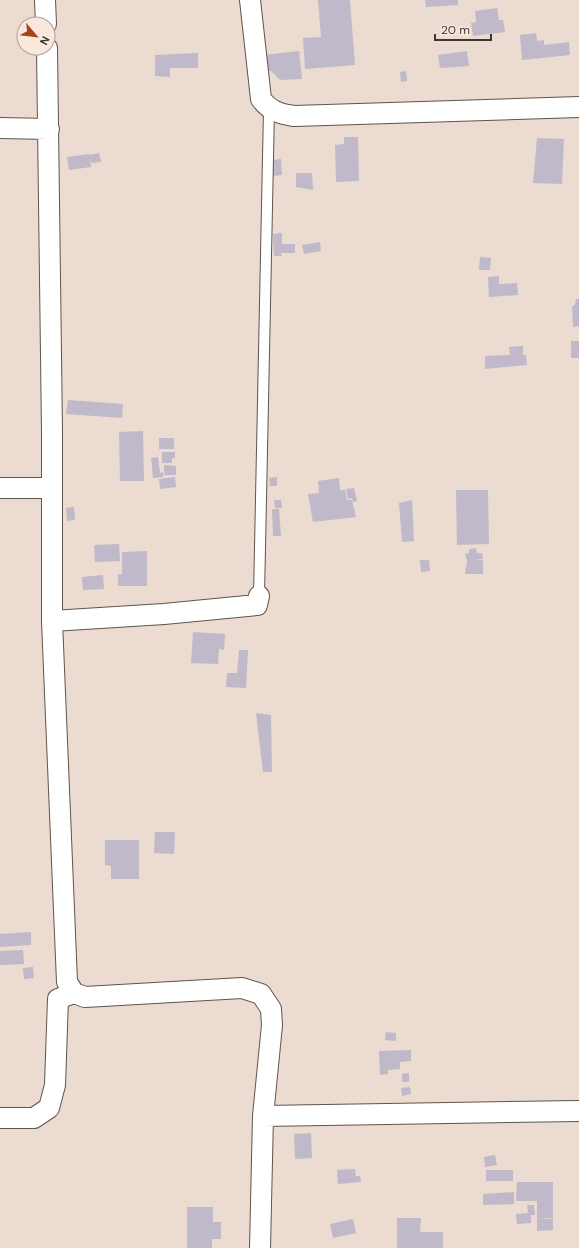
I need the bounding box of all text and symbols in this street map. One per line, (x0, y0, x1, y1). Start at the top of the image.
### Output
north arrow (16, 16, 56, 56)
scale bar (435, 16, 491, 42)
text: 20 m (441, 22, 470, 38)
text: N (37, 34, 53, 48)

